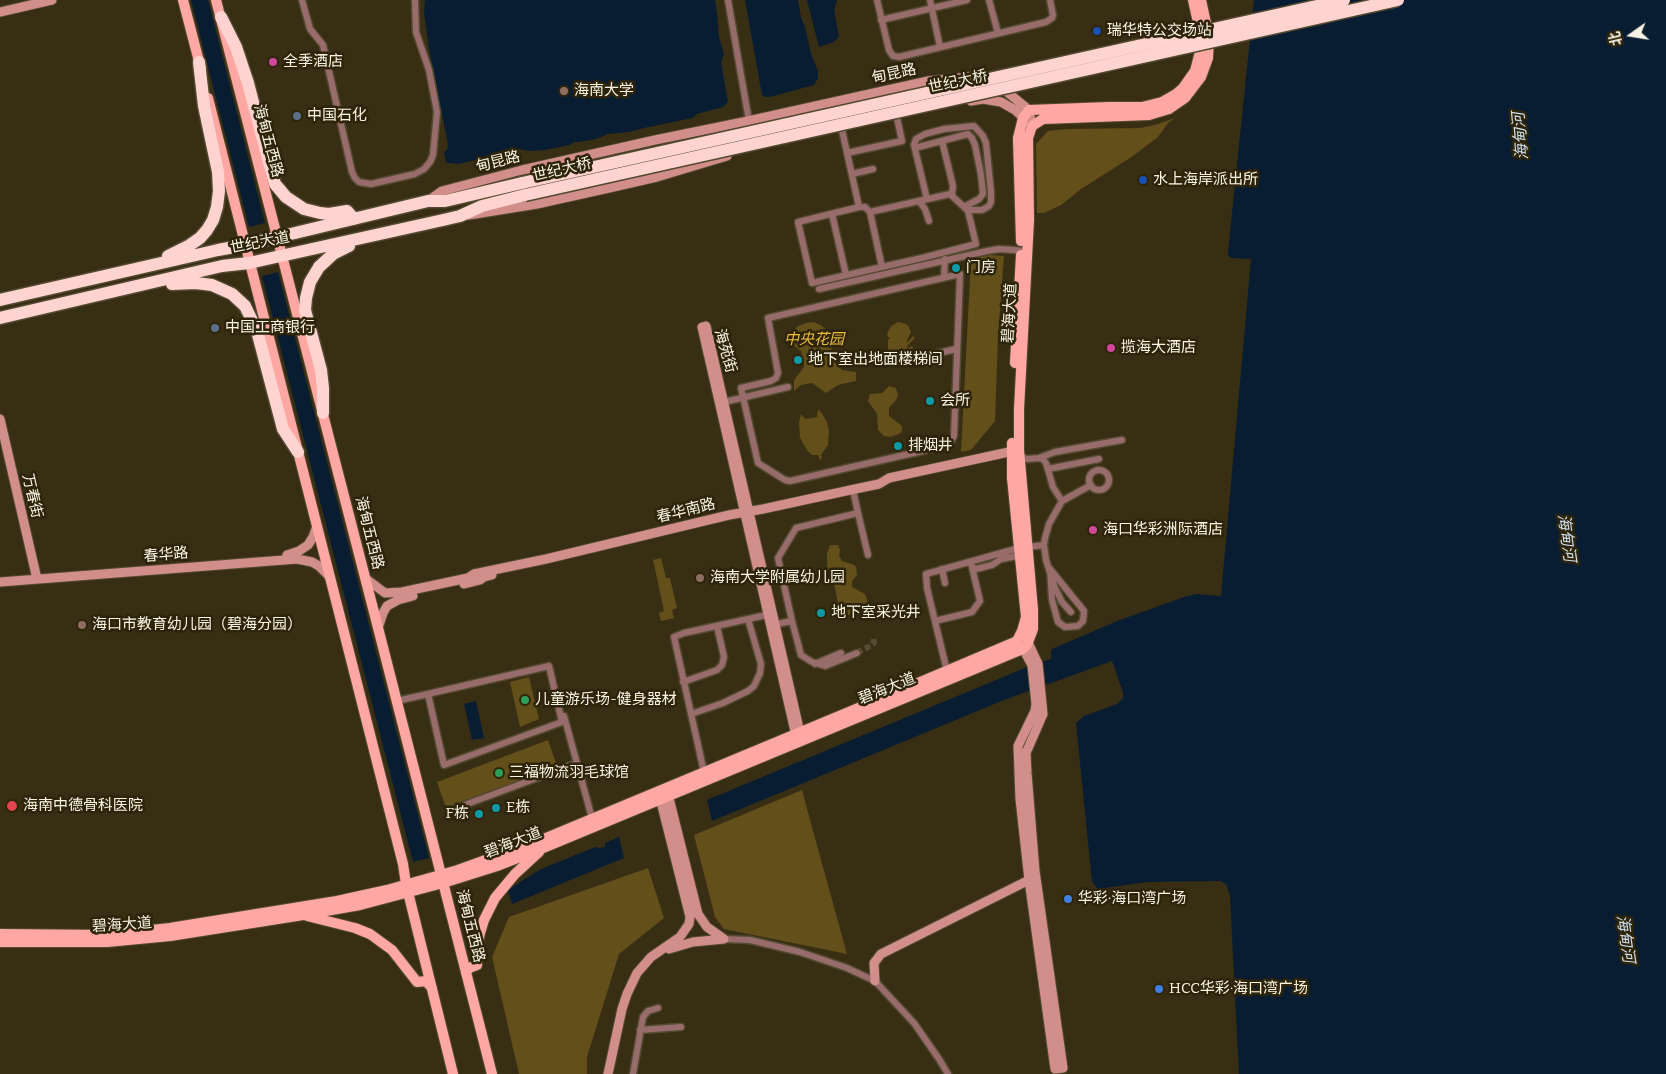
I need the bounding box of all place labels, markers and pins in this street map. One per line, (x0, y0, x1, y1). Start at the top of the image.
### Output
place label: 瑞华特公交场站 (1107, 22, 1212, 40)
marker: 瑞华特公交场站 (1091, 25, 1103, 37)
place label: 全季酒店 (283, 53, 343, 71)
marker: 全季酒店 (267, 56, 279, 68)
place label: 海南大学 (574, 82, 634, 100)
marker: 海南大学 (558, 85, 570, 97)
place label: 中国石化 (307, 107, 367, 125)
marker: 中国石化 (291, 110, 303, 122)
place label: 水上海岸派出所 (1153, 171, 1258, 189)
marker: 水上海岸派出所 (1137, 174, 1149, 186)
place label: 门房 (966, 259, 996, 277)
marker: 门房 (950, 262, 962, 274)
place label: 中国工商银行 (225, 319, 315, 337)
marker: 中国工商银行 (209, 322, 221, 334)
place label: 揽海大酒店 (1121, 339, 1196, 357)
marker: 揽海大酒店 (1105, 342, 1117, 354)
place label: 地下室出地面楼梯间 (808, 351, 943, 369)
marker: 地下室出地面楼梯间 (792, 354, 804, 366)
place label: 会所 (940, 392, 970, 410)
marker: 会所 (924, 395, 936, 407)
place label: 排烟井 (908, 437, 953, 455)
marker: 排烟井 (892, 440, 904, 452)
place label: 海口华彩洲际酒店 (1103, 521, 1223, 539)
marker: 海口华彩洲际酒店 (1087, 524, 1099, 536)
place label: 海南大学附属幼儿园 (710, 569, 845, 587)
marker: 海南大学附属幼儿园 (694, 572, 706, 584)
place label: 地下室采光井 (831, 604, 921, 622)
marker: 地下室采光井 (815, 607, 827, 619)
place label: 海口市教育幼儿园（碧海分园） (92, 616, 302, 634)
marker: 海口市教育幼儿园（碧海分园） (76, 619, 88, 631)
place label: 儿童游乐场-健身器材 (535, 691, 677, 709)
marker: 儿童游乐场-健身器材 (519, 694, 531, 706)
place label: 三福物流羽毛球馆 (509, 764, 629, 782)
marker: 三福物流羽毛球馆 (493, 767, 505, 779)
place label: 海南中德骨科医院 (23, 797, 143, 815)
marker: 海南中德骨科医院 (5, 799, 19, 813)
place label: E栋 (506, 799, 530, 817)
marker: E栋 (490, 802, 502, 814)
place label: F栋 (446, 805, 469, 823)
marker: F栋 (473, 808, 485, 820)
place label: 华彩·海口湾广场 (1078, 890, 1186, 908)
marker: 华彩·海口湾广场 (1062, 893, 1074, 905)
place label: HCC华彩·海口湾广场 (1169, 980, 1308, 998)
marker: HCC华彩·海口湾广场 (1153, 983, 1165, 995)

